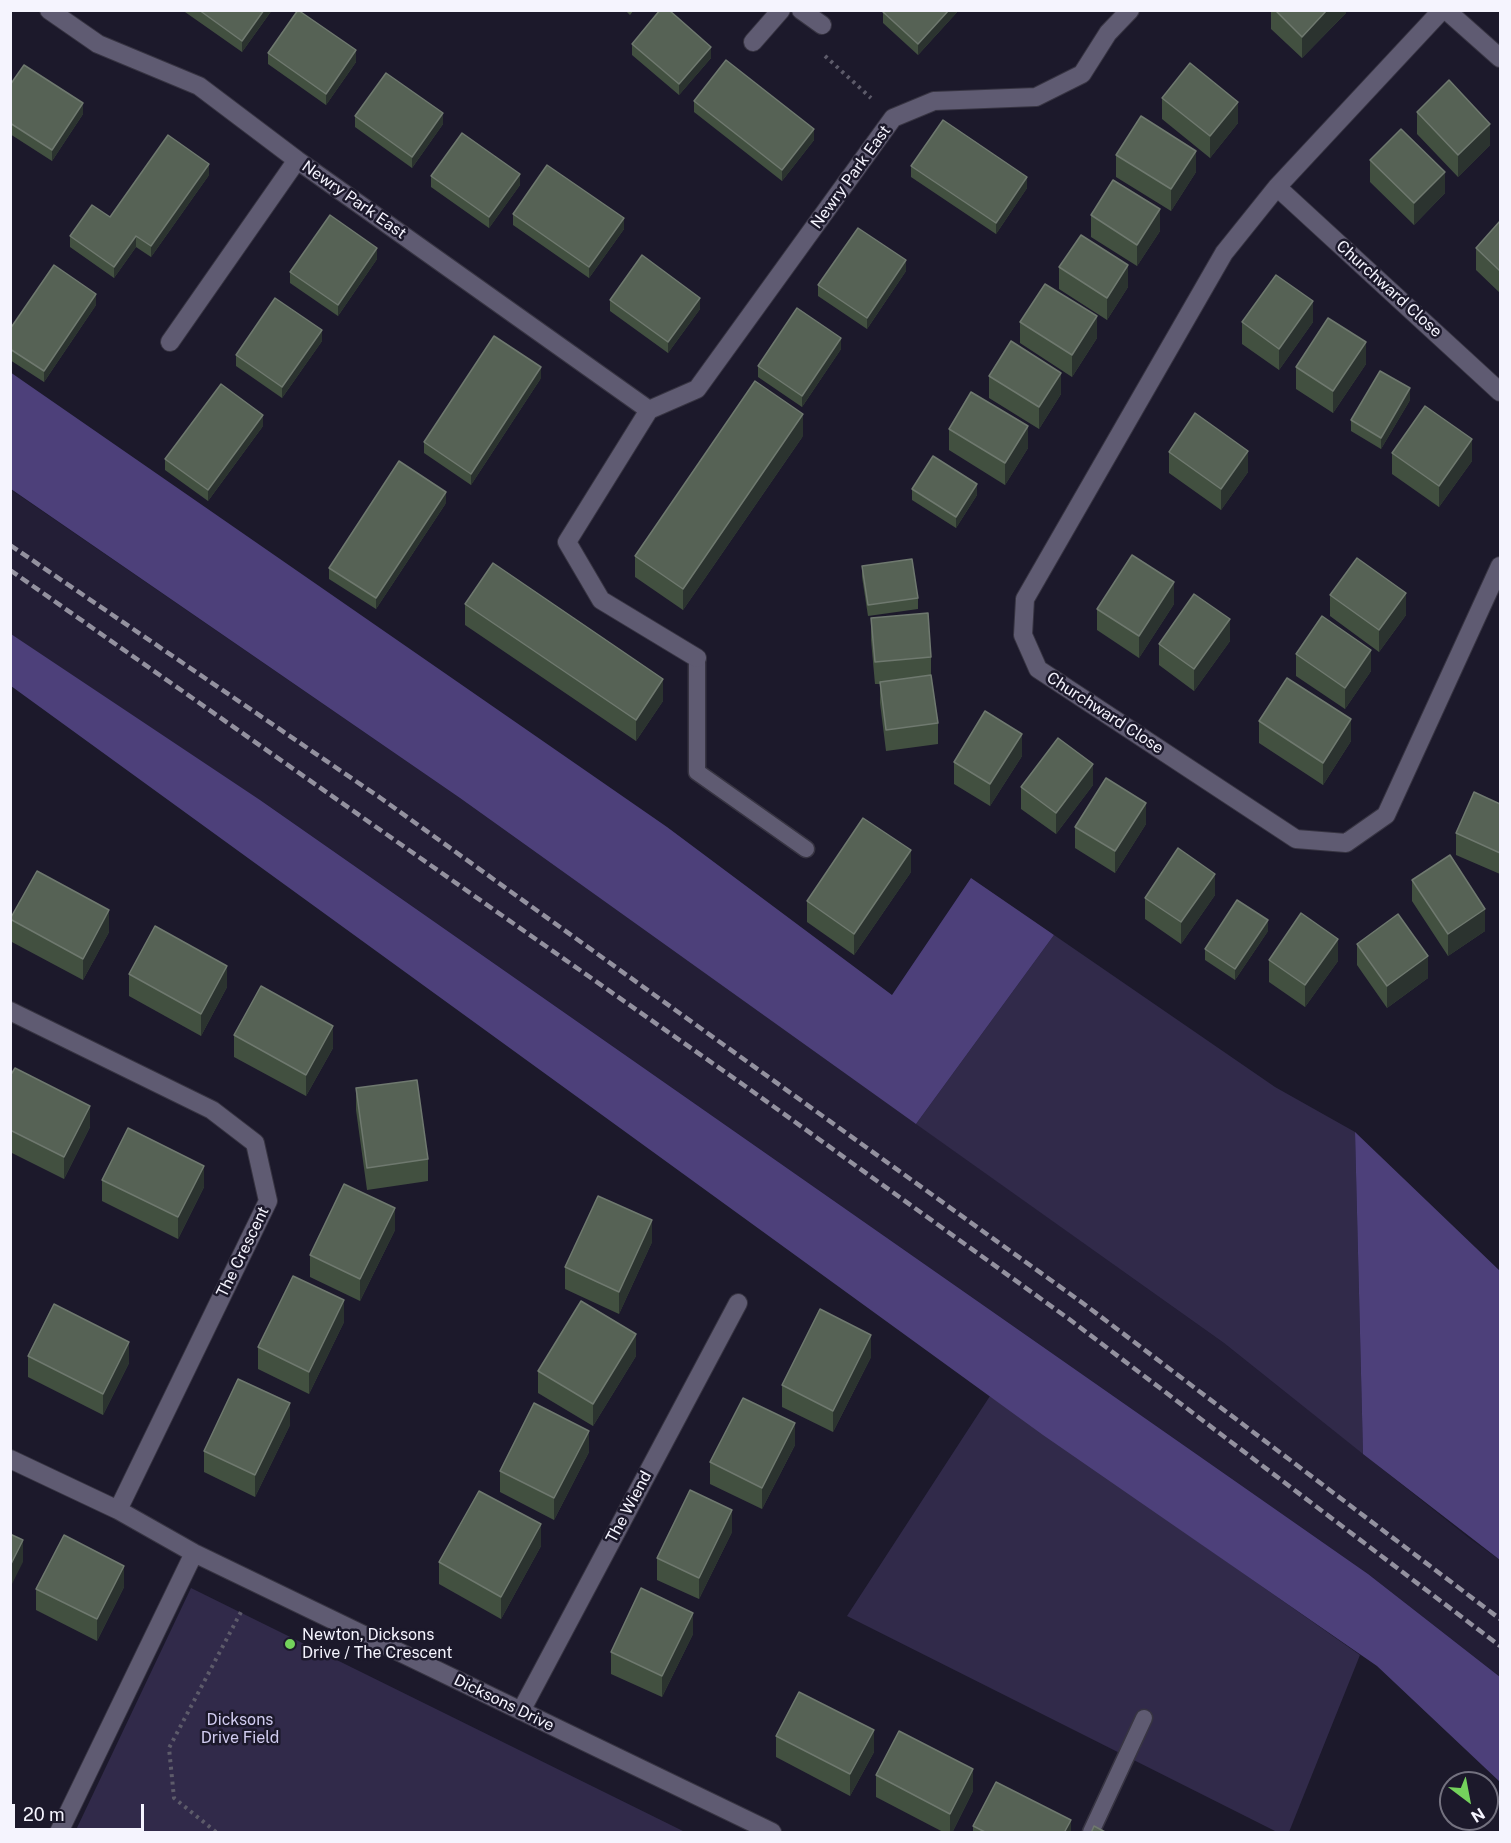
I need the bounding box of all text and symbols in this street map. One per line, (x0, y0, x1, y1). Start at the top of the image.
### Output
street label: Newry Park East (807, 122, 895, 232)
street label: Newry Park East (298, 157, 410, 243)
street label: Churchward Close (1332, 236, 1446, 342)
street label: Churchward Close (1043, 668, 1167, 758)
street label: The Crescent (213, 1203, 273, 1301)
street label: The Wiend (602, 1468, 656, 1546)
place label: Newton, Dicksons Drive / The Crescent (302, 1625, 452, 1663)
marker: Newton, Dicksons Drive / The Crescent (283, 1637, 297, 1651)
street label: Dicksons Drive (451, 1670, 557, 1736)
park label: Dicksons Drive Field (201, 1710, 279, 1748)
north arrow (1439, 1771, 1499, 1831)
scale bar (15, 1792, 147, 1830)
text: 20 m (23, 1804, 65, 1825)
text: N (1467, 1804, 1488, 1826)

